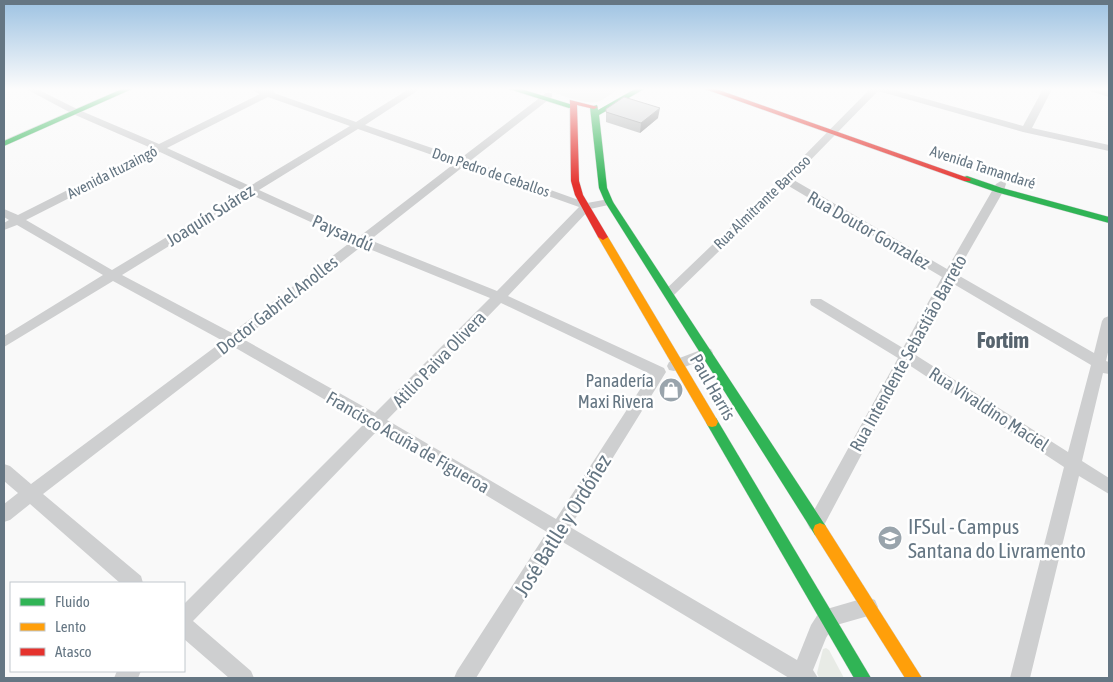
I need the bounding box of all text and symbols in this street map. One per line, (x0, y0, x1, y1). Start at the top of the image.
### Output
street label: Avenida Ituzaingó (64, 142, 160, 202)
street label: Avenida Tamandaré (928, 142, 1038, 192)
street label: Don Pedro de Ceballos (430, 144, 552, 200)
street label: Rua Almitrante Barroso (710, 152, 814, 252)
street label: Joaquín Suárez (162, 179, 258, 250)
street label: Rua Doutor Gonzalez (804, 186, 934, 274)
street label: Paysandú (309, 210, 377, 256)
street label: Doctor Gabriel Anolles (212, 251, 342, 359)
street label: Rua Intendente Sebastião Barreto (845, 251, 971, 455)
street label: Atilio Paiva Olivera (388, 307, 490, 411)
district label: Fortim (977, 327, 1029, 353)
street label: Paul Harris (686, 350, 740, 424)
street label: Rua Vivaldino Maciel (925, 363, 1053, 456)
place label: Panadería Maxi Rivera (578, 370, 654, 412)
shop icon: Panadería Maxi Rivera (658, 377, 684, 403)
street label: Francisco Acuña de Figueroa (323, 387, 493, 497)
street label: José Batlle y Ordóñez (509, 449, 615, 600)
place label: IFSul - Campus Santana do Livramento (908, 514, 1086, 562)
school or university icon: IFSul - Campus Santana do Livramento (877, 525, 903, 551)
legend (10, 582, 185, 672)
text: Fluido (55, 593, 90, 610)
text: Lento (55, 618, 86, 635)
text: Atasco (55, 643, 92, 660)

